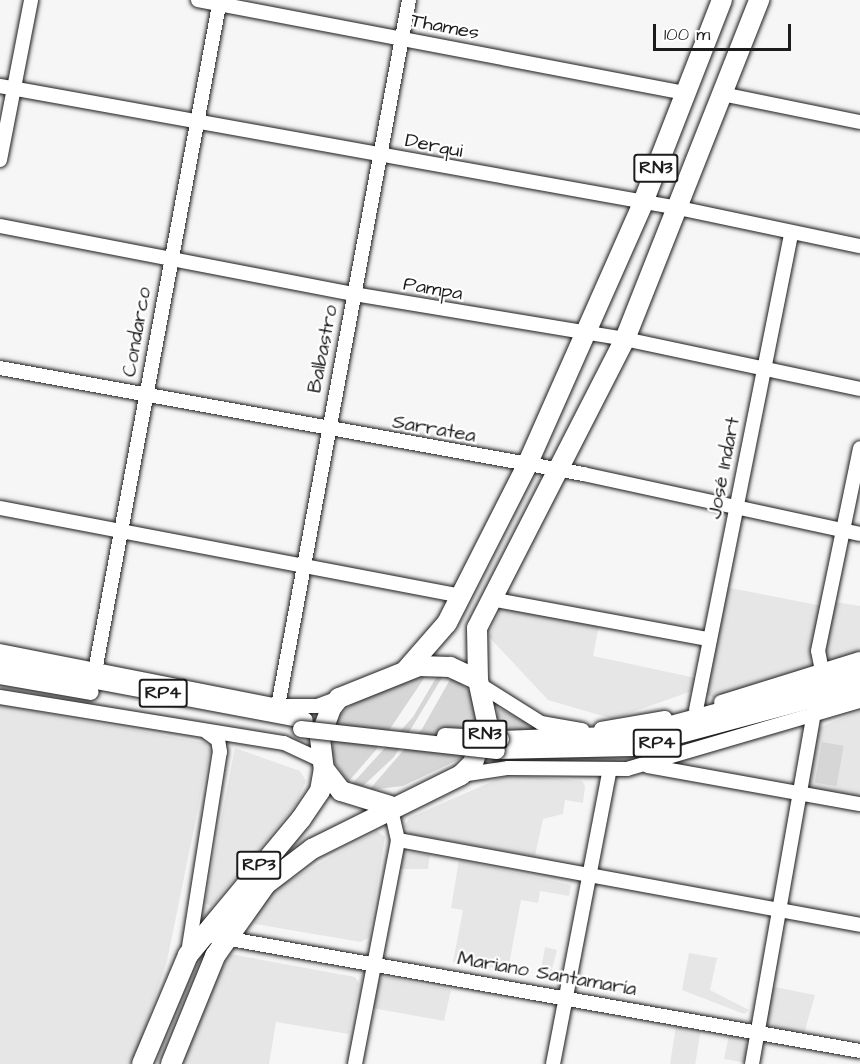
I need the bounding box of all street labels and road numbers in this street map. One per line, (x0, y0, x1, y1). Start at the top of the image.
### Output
street label: Thames (409, 9, 481, 45)
street label: Derqui (403, 129, 465, 163)
road number: RN3 (632, 153, 680, 183)
street label: Pampa (401, 272, 465, 306)
street label: Condarco (117, 285, 157, 379)
street label: Balbastro (303, 303, 343, 395)
street label: Sarratea (390, 410, 478, 448)
street label: José Indart (702, 415, 746, 521)
road number: RP4 (138, 678, 188, 708)
road number: RN3 (461, 719, 509, 749)
road number: RP4 (632, 728, 682, 758)
road number: RP3 (235, 850, 283, 880)
street label: Mariano Santamaría (456, 946, 638, 1002)

